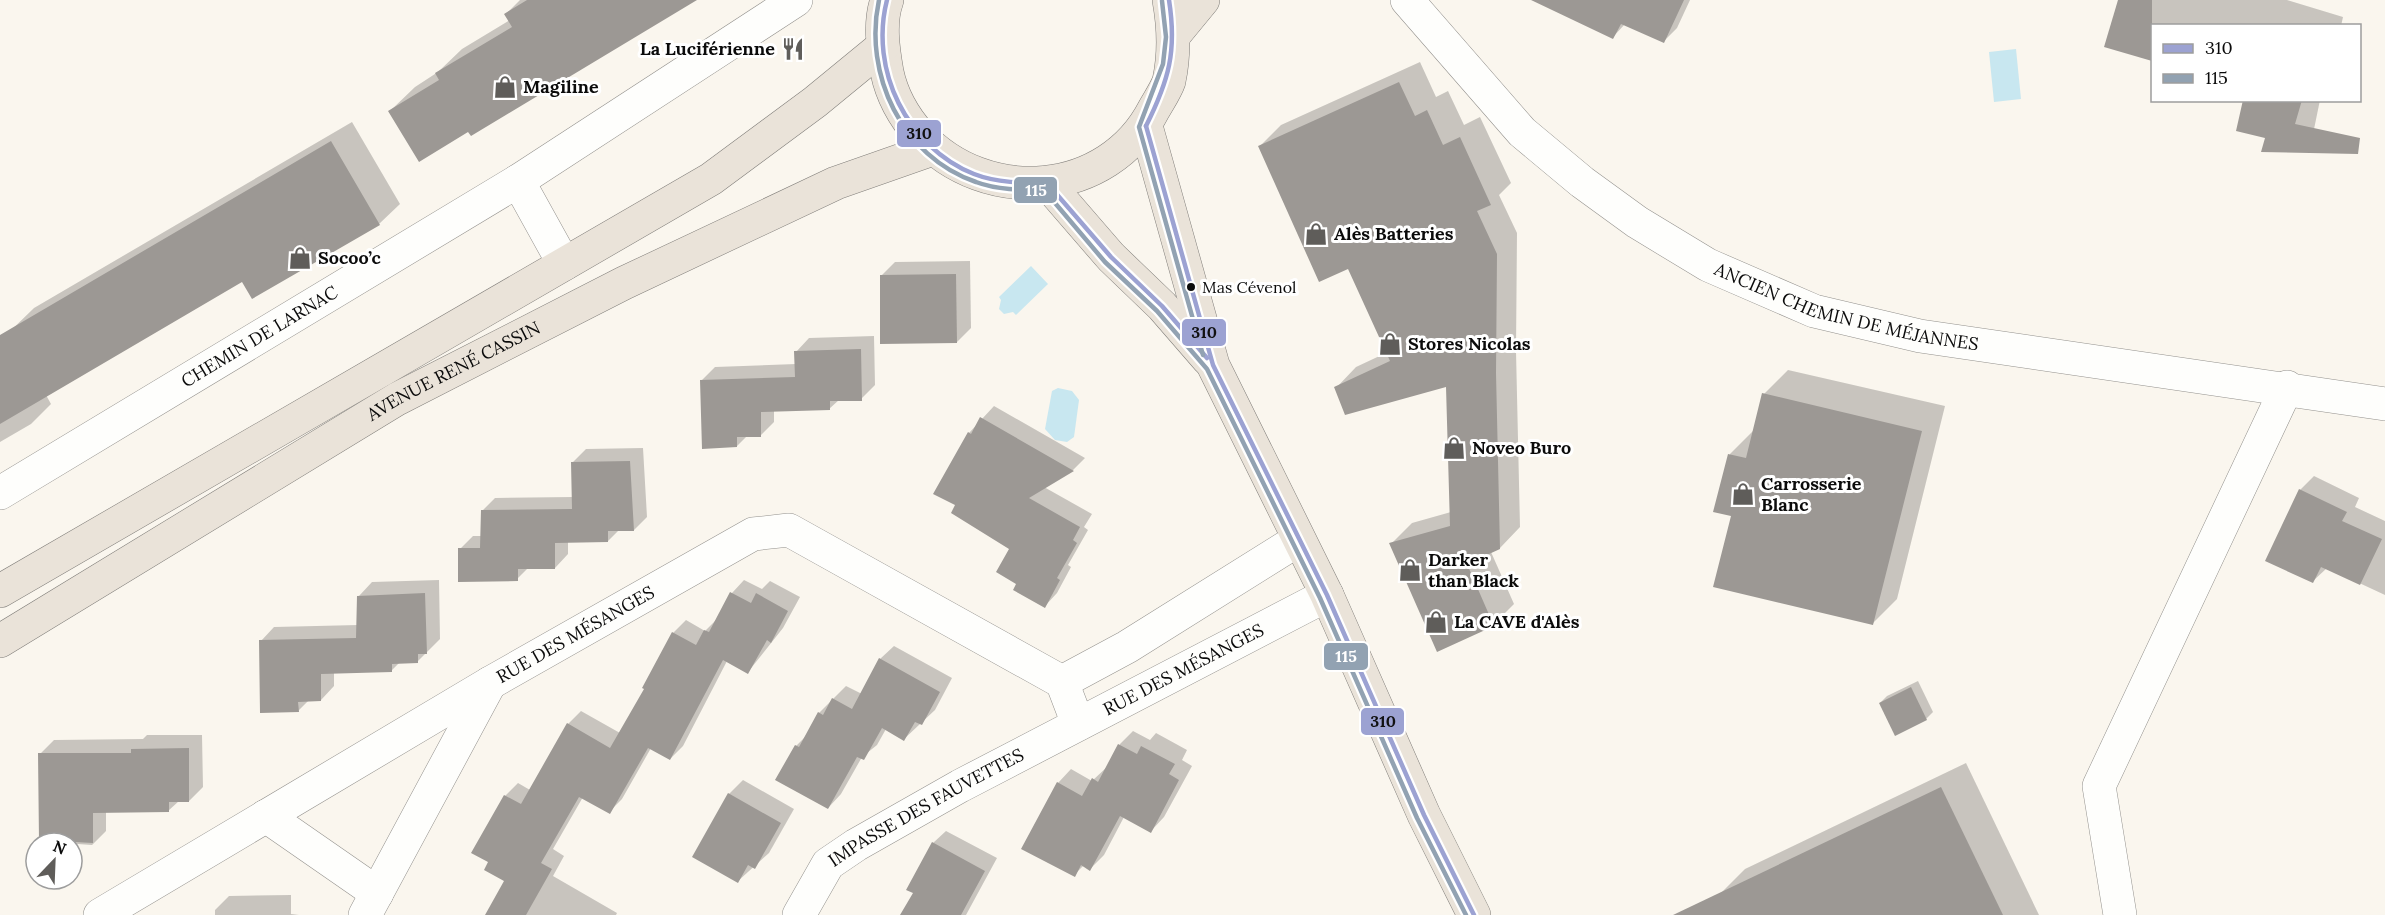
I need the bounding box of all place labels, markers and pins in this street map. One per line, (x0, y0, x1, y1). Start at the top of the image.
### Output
restaurant icon: La Luciférienne (780, 36, 806, 62)
place label: La Luciférienne (640, 37, 775, 60)
shop icon: Magiline (492, 74, 518, 100)
place label: Magiline (523, 75, 599, 98)
shop icon: Alès Batteries (1303, 221, 1329, 247)
place label: Alès Batteries (1334, 222, 1454, 245)
shop icon: Socoo’c (287, 245, 313, 271)
place label: Socoo’c (318, 246, 382, 269)
place label: Mas Cévenol (1202, 277, 1296, 297)
marker: Mas Cévenol (1185, 281, 1197, 293)
shop icon: Stores Nicolas (1377, 331, 1403, 357)
place label: Stores Nicolas (1408, 332, 1531, 355)
shop icon: Noveo Buro (1441, 435, 1467, 461)
place label: Noveo Buro (1472, 436, 1571, 459)
place label: Carrosserie Blanc (1761, 472, 1862, 516)
shop icon: Carrosserie Blanc (1730, 481, 1756, 507)
place label: Darker than Black (1428, 548, 1519, 592)
shop icon: Darker than Black (1397, 557, 1423, 583)
shop icon: La CAVE d'Alès (1423, 609, 1449, 635)
place label: La CAVE d'Alès (1454, 610, 1580, 633)

